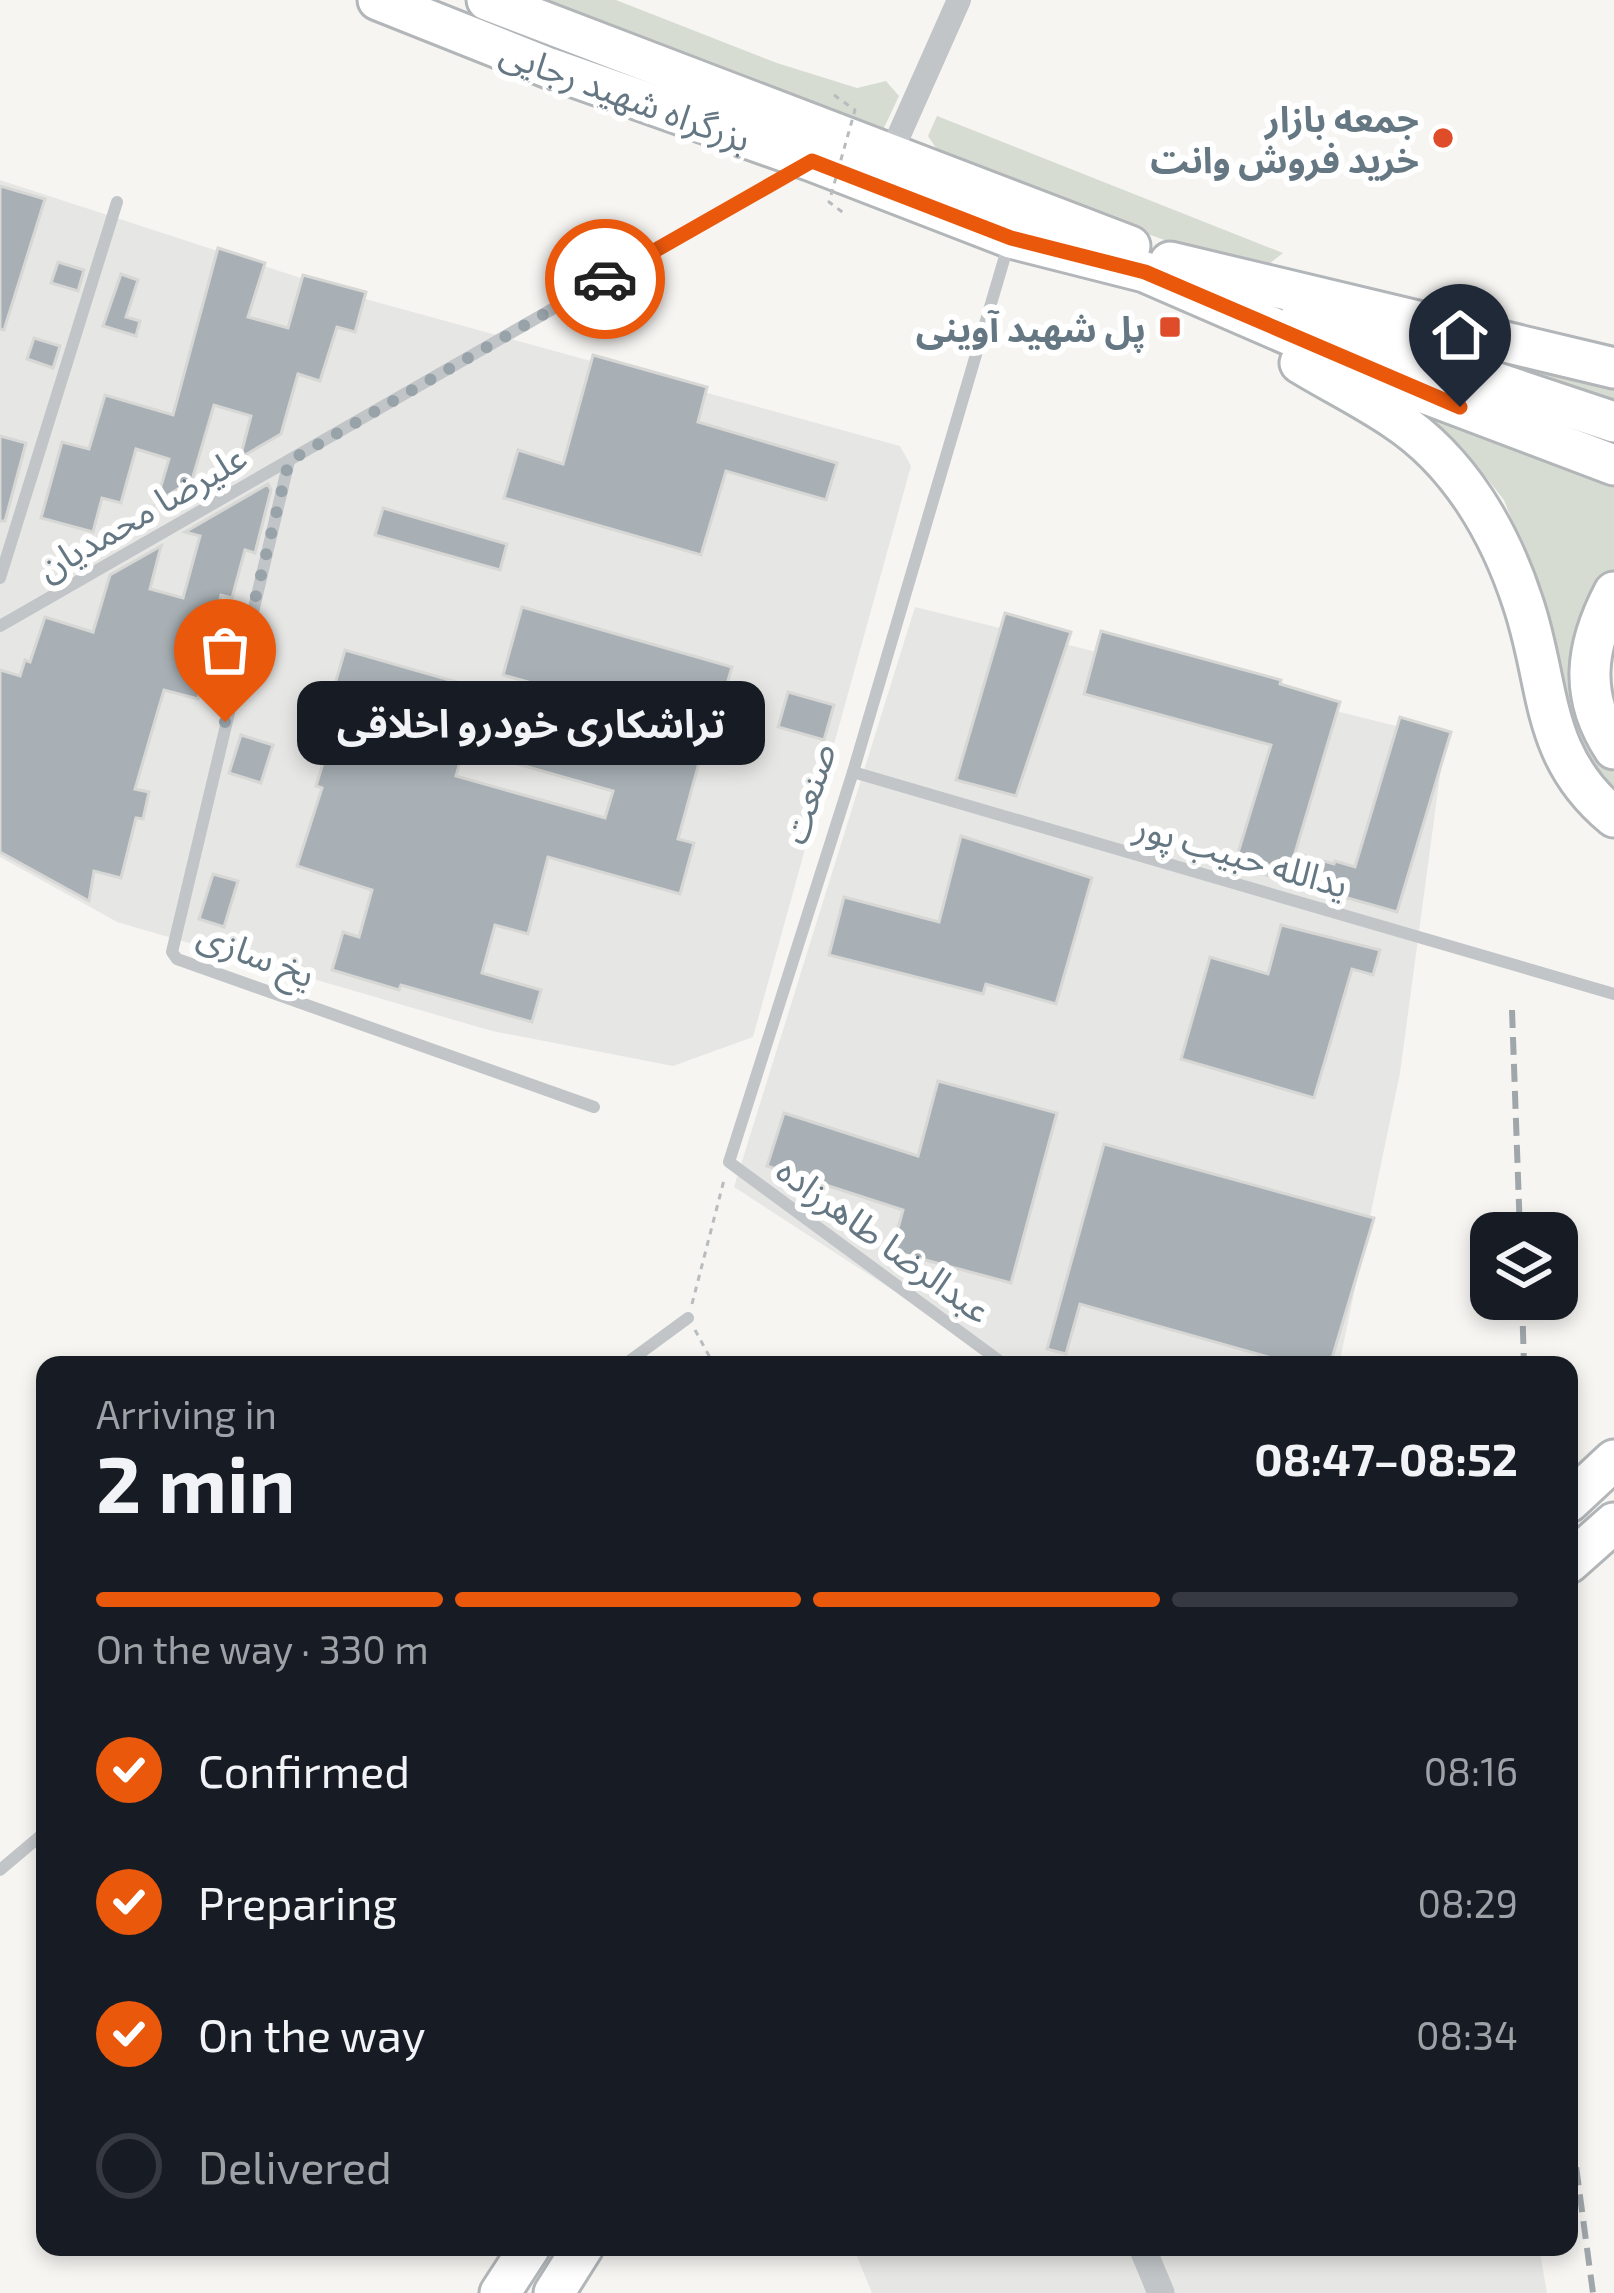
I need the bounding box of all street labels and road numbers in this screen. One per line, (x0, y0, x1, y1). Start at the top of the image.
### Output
street label: بزرگراه شهید رجایی (494, 29, 757, 161)
street label: علیرضا محمدیان (29, 434, 254, 590)
street label: صنعت (771, 737, 843, 849)
street label: یدالله حبیب پور (1128, 803, 1353, 909)
street label: یخ سازی (190, 911, 321, 1001)
street label: عبدالرضا طاهرزاده (768, 1147, 1000, 1333)

